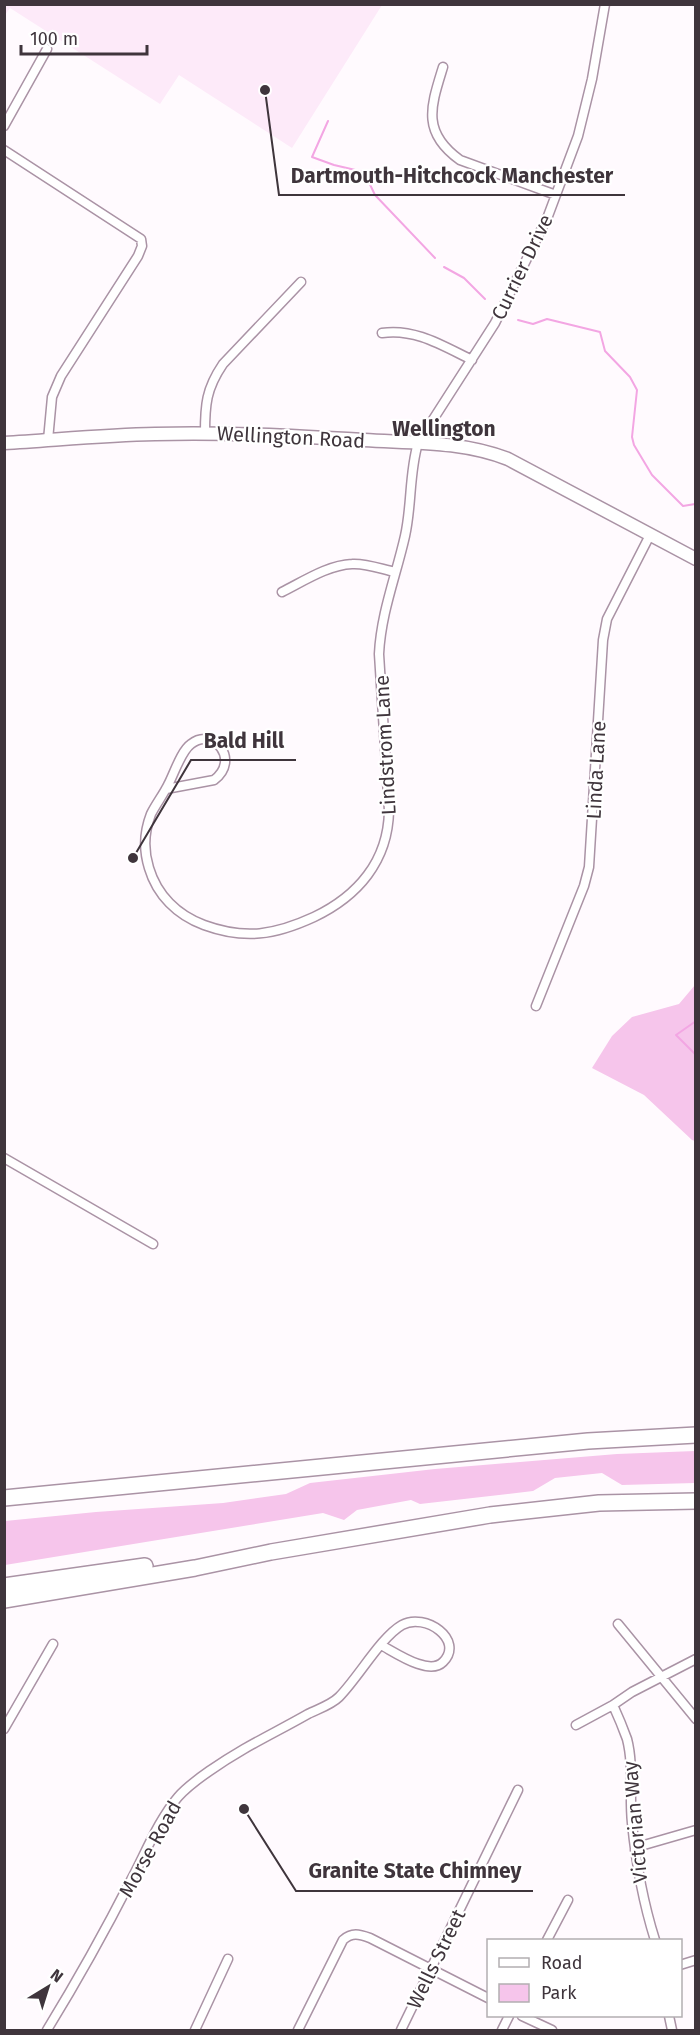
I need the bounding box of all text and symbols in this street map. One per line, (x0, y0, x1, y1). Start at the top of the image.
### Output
scale bar (21, 18, 147, 56)
text: 100 m (30, 28, 78, 50)
callout: Dartmouth-Hitchcock Manchester (279, 156, 625, 195)
text: Dartmouth-Hitchcock Manchester (291, 163, 614, 189)
street label: Currier Drive (486, 210, 558, 324)
district label: Wellington (392, 416, 496, 442)
street label: Wellington Road (216, 421, 366, 453)
street label: Lindstrom Lane (369, 674, 401, 816)
street label: Linda Lane (581, 720, 611, 820)
callout: Bald Hill (191, 721, 296, 760)
text: Bald Hill (204, 728, 285, 754)
street label: Victorian Way (618, 1760, 652, 1884)
street label: Morse Road (114, 1797, 186, 1901)
callout: Granite State Chimney (296, 1852, 533, 1891)
text: Granite State Chimney (309, 1858, 522, 1884)
street label: Wells Street (402, 1905, 471, 2013)
legend (487, 1939, 682, 2017)
text: Road (541, 1952, 583, 1974)
north arrow (18, 1957, 78, 2017)
text: N (47, 1965, 67, 1986)
text: Park (541, 1982, 577, 2004)

